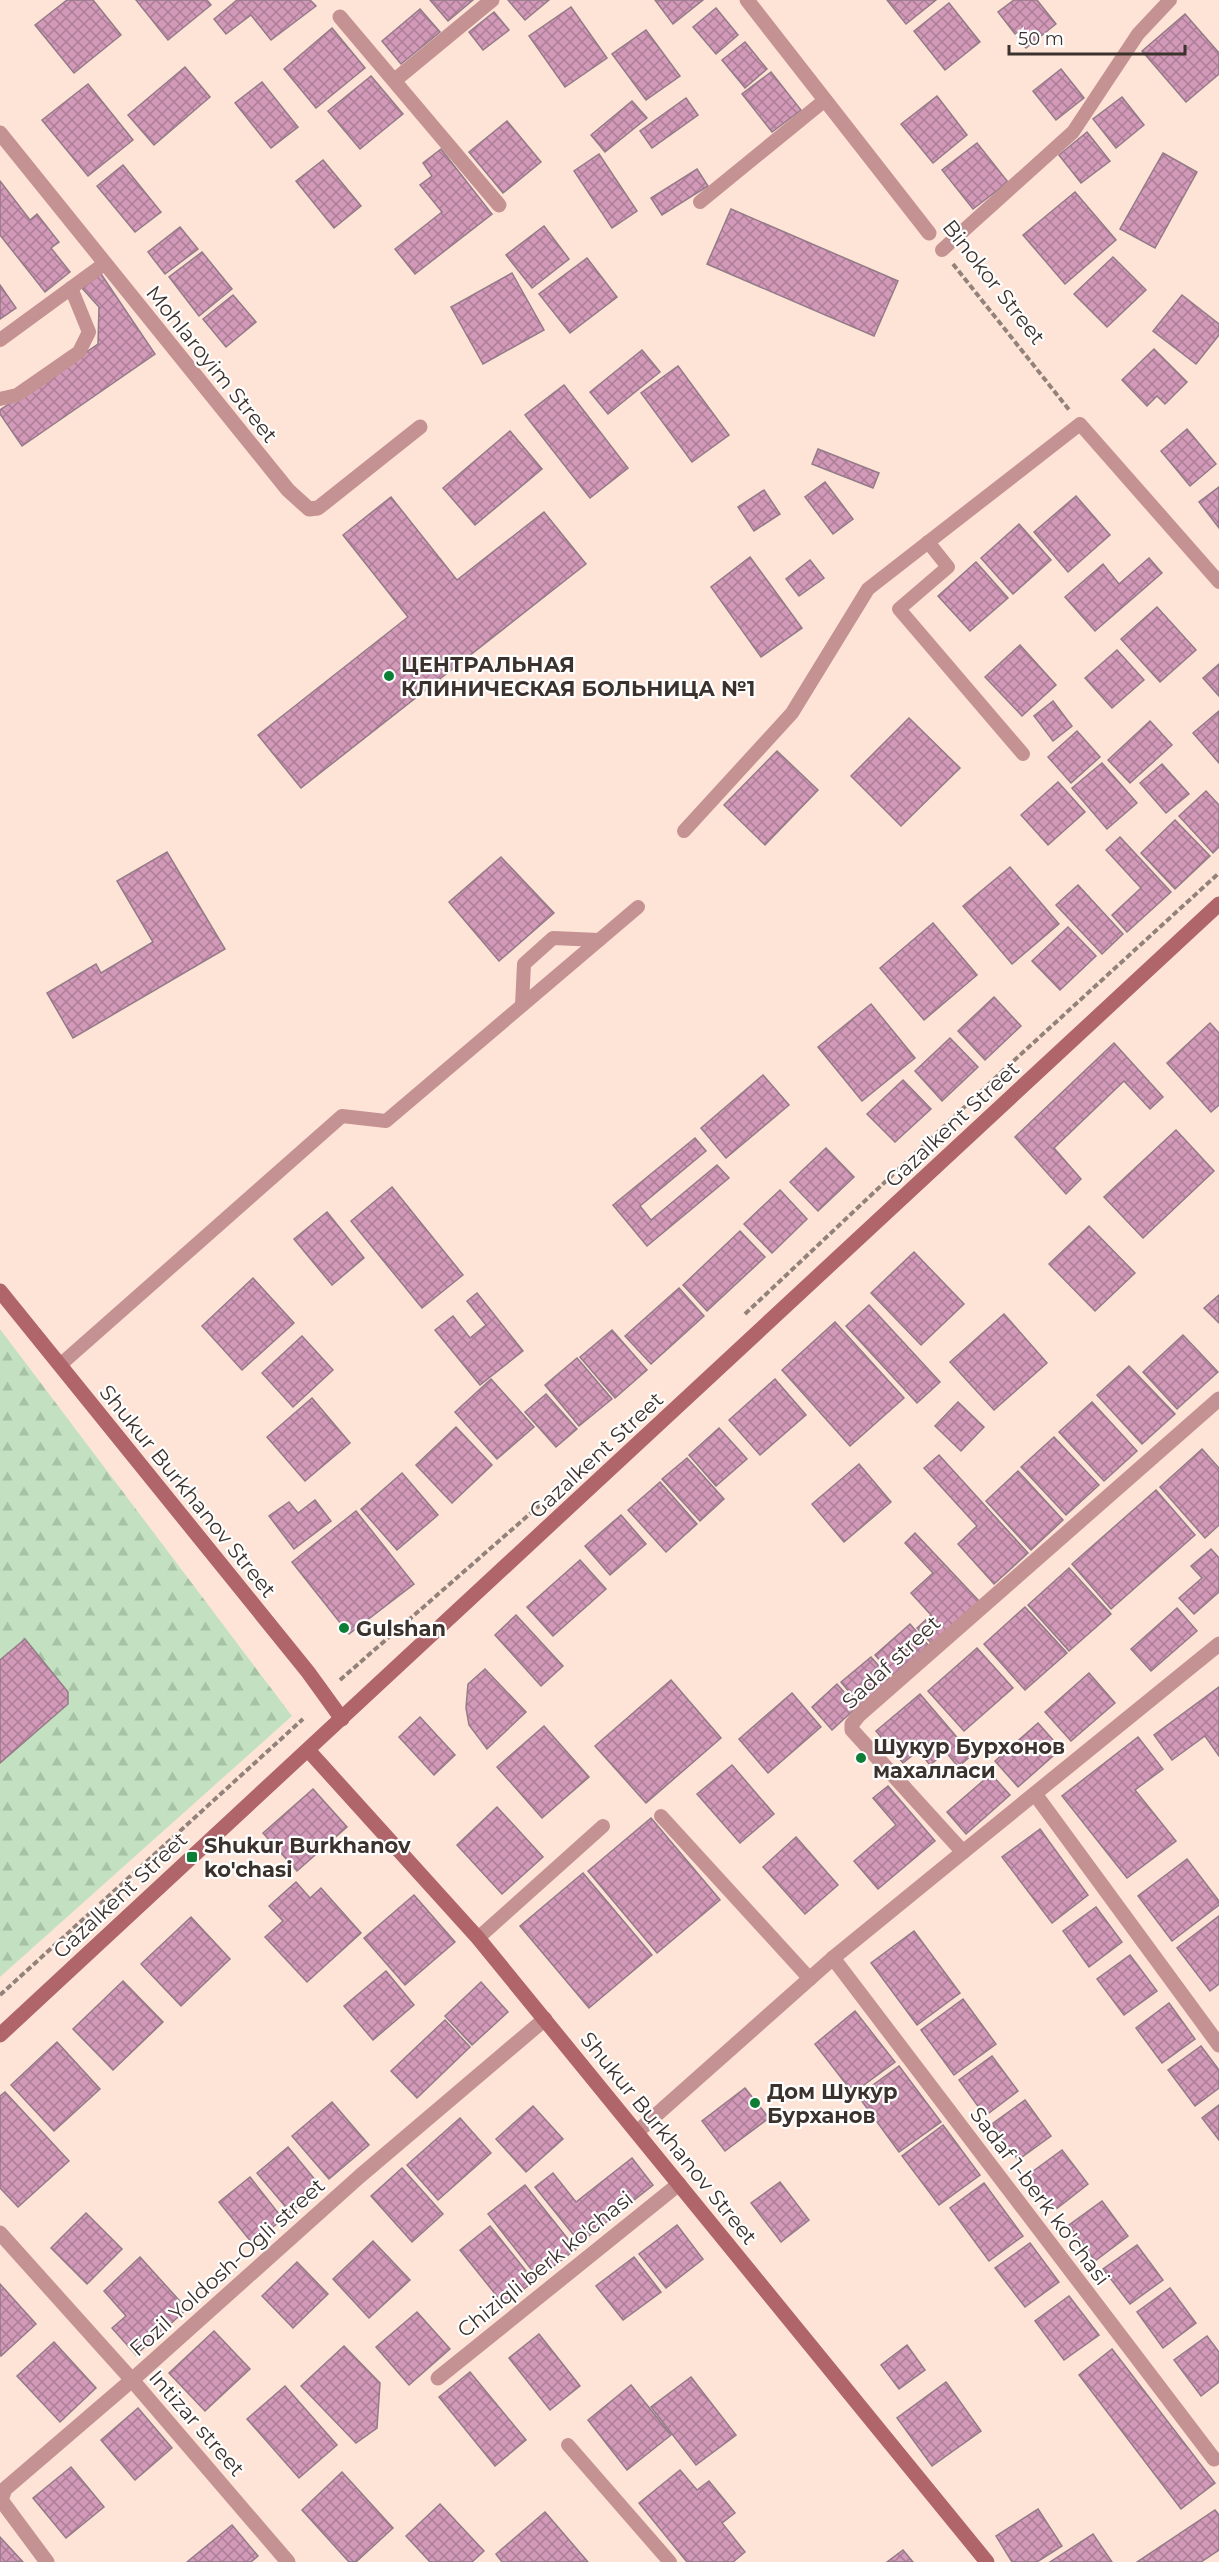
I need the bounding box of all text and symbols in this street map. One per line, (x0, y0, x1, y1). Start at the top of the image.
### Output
scale bar (1009, 18, 1184, 56)
text: 50 m (1018, 28, 1064, 50)
street label: Binokor Street (937, 215, 1051, 349)
street label: Mohlaroyim Street (141, 280, 283, 448)
place label: ЦЕНТРАЛЬНАЯ КЛИНИЧЕСКАЯ БОЛЬНИЦА №1 (401, 652, 755, 701)
marker: ЦЕНТРАЛЬНАЯ КЛИНИЧЕСКАЯ БОЛЬНИЦА №1 (382, 669, 396, 683)
street label: Gazalkent Street (880, 1056, 1024, 1192)
street label: Shukur Burkhanov Street (94, 1380, 282, 1602)
street label: Gazalkent Street (524, 1387, 668, 1523)
street label: Sadaf street (837, 1610, 945, 1714)
place label: Gulshan (356, 1616, 446, 1641)
marker: Gulshan (337, 1621, 351, 1635)
place label: Шукур Бурхонов махалласи (873, 1734, 1065, 1783)
marker: Шукур Бурхонов махалласи (854, 1751, 868, 1765)
street label: Gazalkent Street (48, 1827, 192, 1963)
place label: Shukur Burkhanov ko'chasi (204, 1833, 411, 1882)
marker: Shukur Burkhanov ko'chasi (185, 1850, 199, 1864)
street label: Shukur Burkhanov Street (575, 2027, 763, 2249)
place label: Дом Шукур Бурханов (767, 2079, 898, 2128)
marker: Дом Шукур Бурханов (748, 2096, 762, 2110)
street label: Sadaf 1-berk ko'chasi (965, 2102, 1115, 2290)
street label: Fozil Yoldosh-Ogli street (124, 2173, 330, 2361)
street label: Chiziqli berk ko'chasi (452, 2186, 638, 2342)
street label: Intizar street (144, 2365, 250, 2481)

